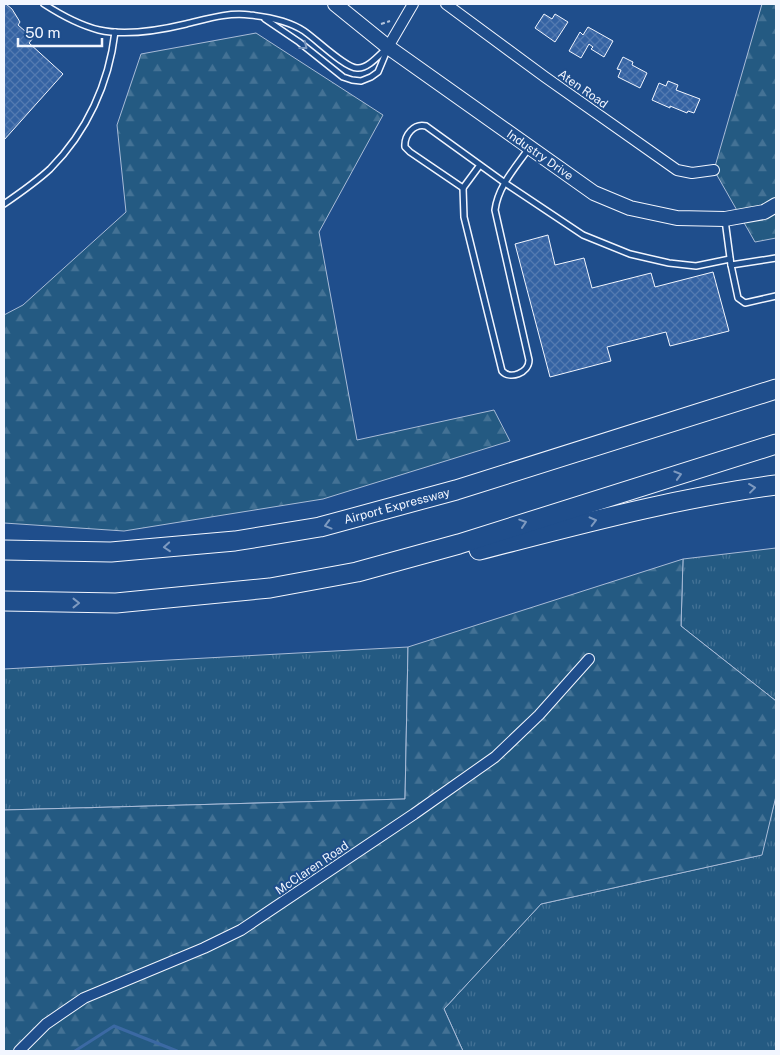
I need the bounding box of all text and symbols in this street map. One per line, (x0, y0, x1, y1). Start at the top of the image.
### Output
scale bar (18, 15, 101, 47)
text: 50 m (25, 24, 60, 41)
one-way arrow (298, 41, 307, 49)
street label: Aten Road (555, 67, 611, 111)
street label: Industry Drive (504, 127, 576, 183)
one-way arrow (673, 470, 681, 480)
one-way arrow (748, 483, 756, 494)
street label: Airport Expressway (343, 485, 452, 527)
one-way arrow (588, 516, 597, 527)
one-way arrow (323, 519, 332, 530)
one-way arrow (518, 519, 526, 529)
one-way arrow (163, 541, 171, 552)
one-way arrow (72, 598, 80, 608)
street label: McClaren Road (273, 838, 351, 898)

